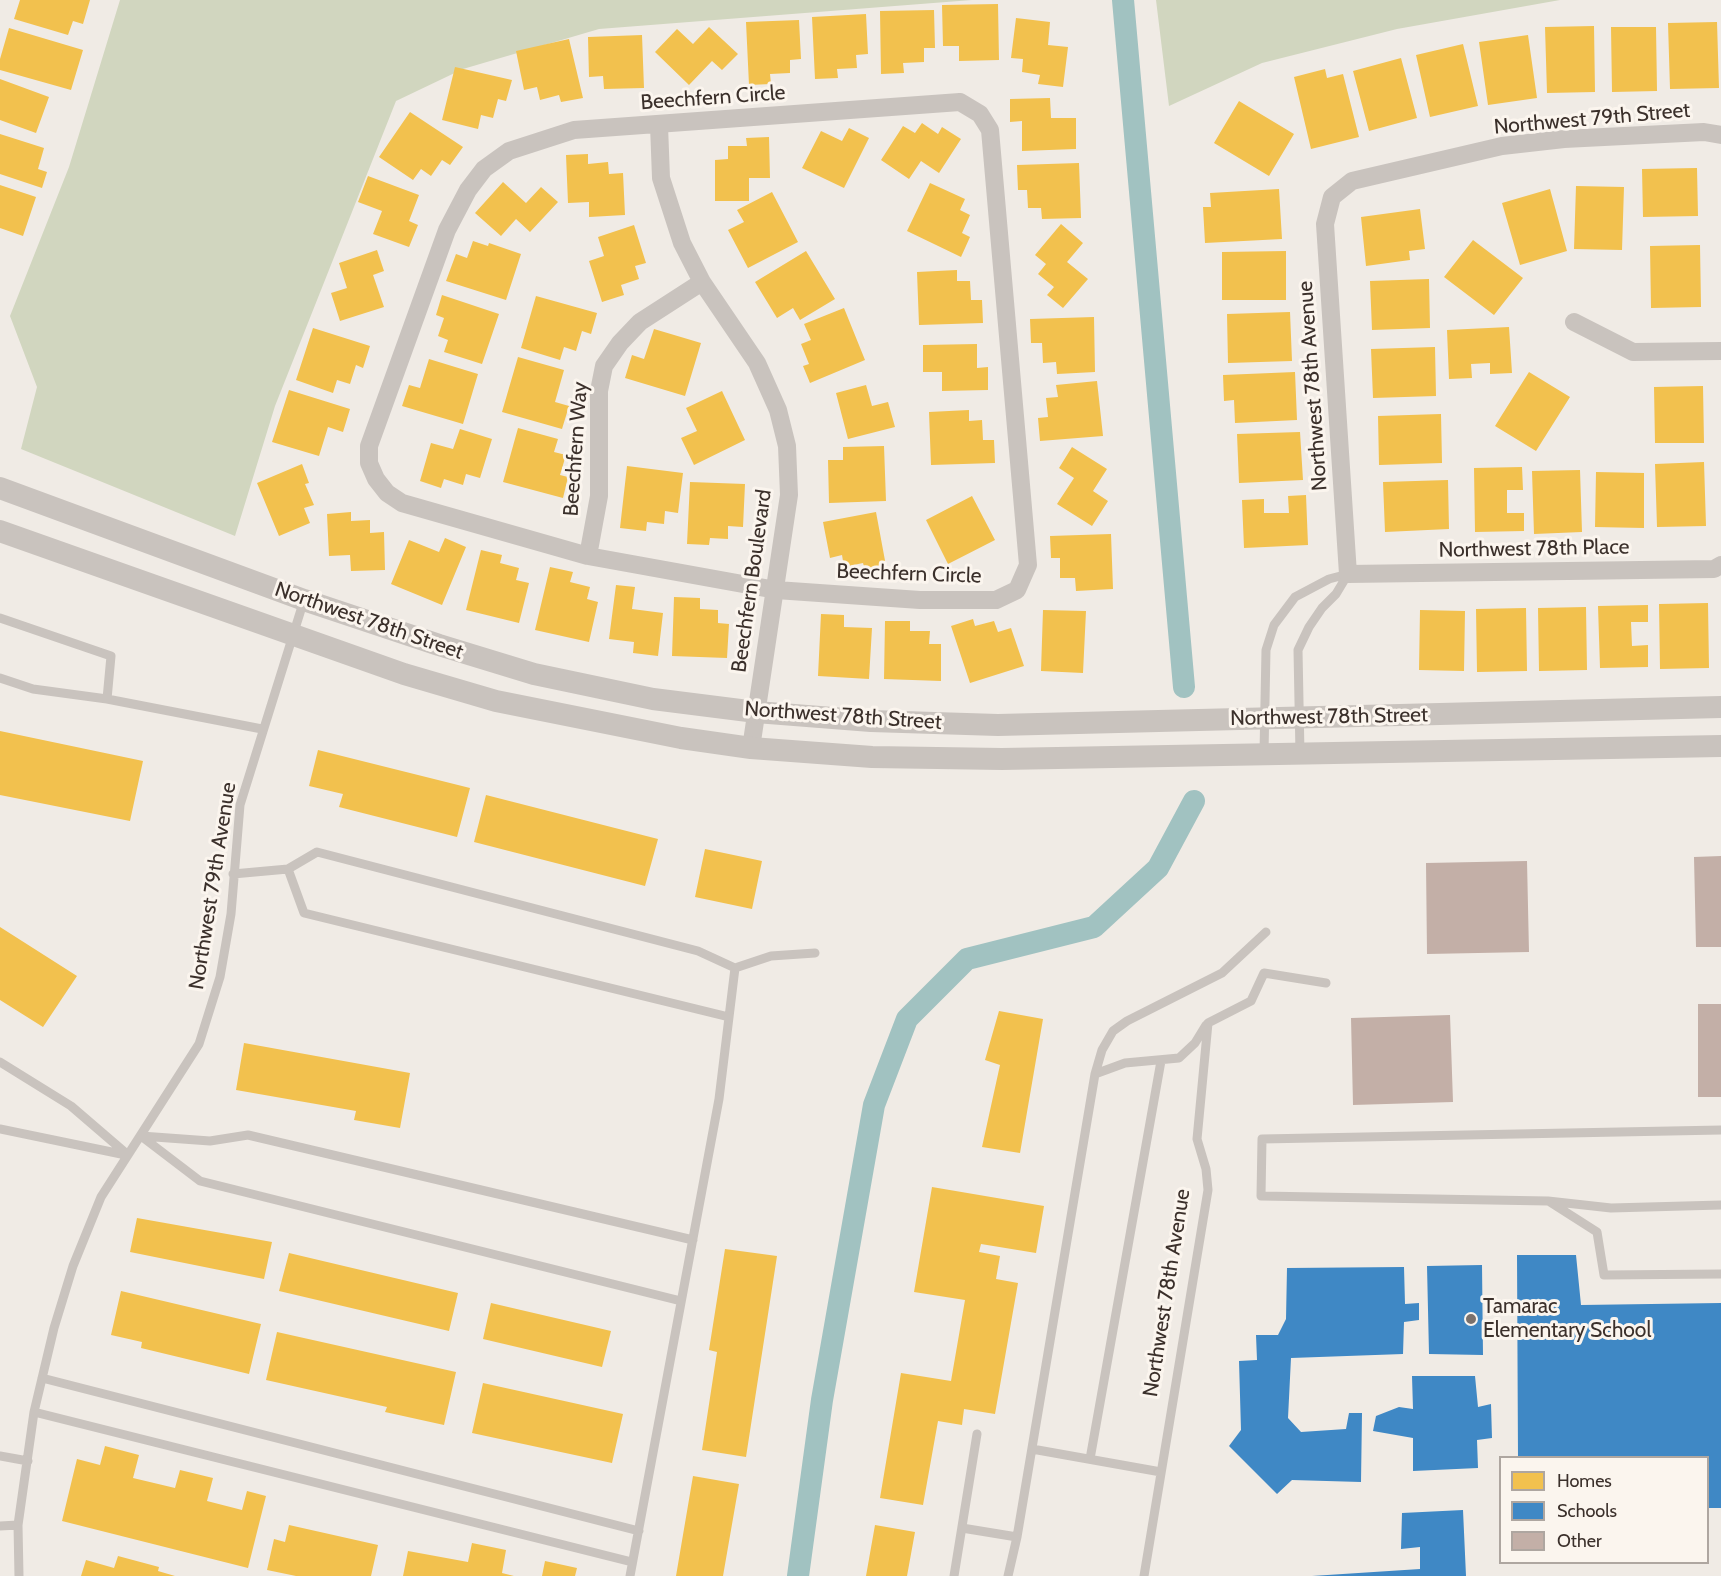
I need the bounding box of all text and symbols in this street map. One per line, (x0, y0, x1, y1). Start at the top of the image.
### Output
street label: Beechfern Circle (640, 80, 786, 116)
street label: Northwest 79th Street (1493, 98, 1691, 140)
street label: Northwest 78th Avenue (1293, 280, 1333, 492)
street label: Beechfern Way (559, 381, 593, 517)
street label: Beechfern Boulevard (727, 488, 777, 674)
street label: Northwest 78th Place (1438, 535, 1630, 563)
street label: Beechfern Circle (836, 559, 982, 589)
street label: Northwest 78th Street (271, 577, 467, 665)
street label: Northwest 78th Street (743, 697, 943, 735)
street label: Northwest 78th Street (1230, 703, 1428, 731)
street label: Northwest 79th Avenue (184, 781, 242, 991)
street label: Northwest 78th Avenue (1138, 1187, 1196, 1399)
place label: Tamarac Elementary School (1483, 1294, 1651, 1344)
marker: Tamarac Elementary School (1464, 1312, 1478, 1326)
legend (1499, 1456, 1709, 1564)
text: Homes (1557, 1470, 1612, 1492)
text: Schools (1557, 1500, 1617, 1522)
text: Other (1557, 1530, 1602, 1552)

